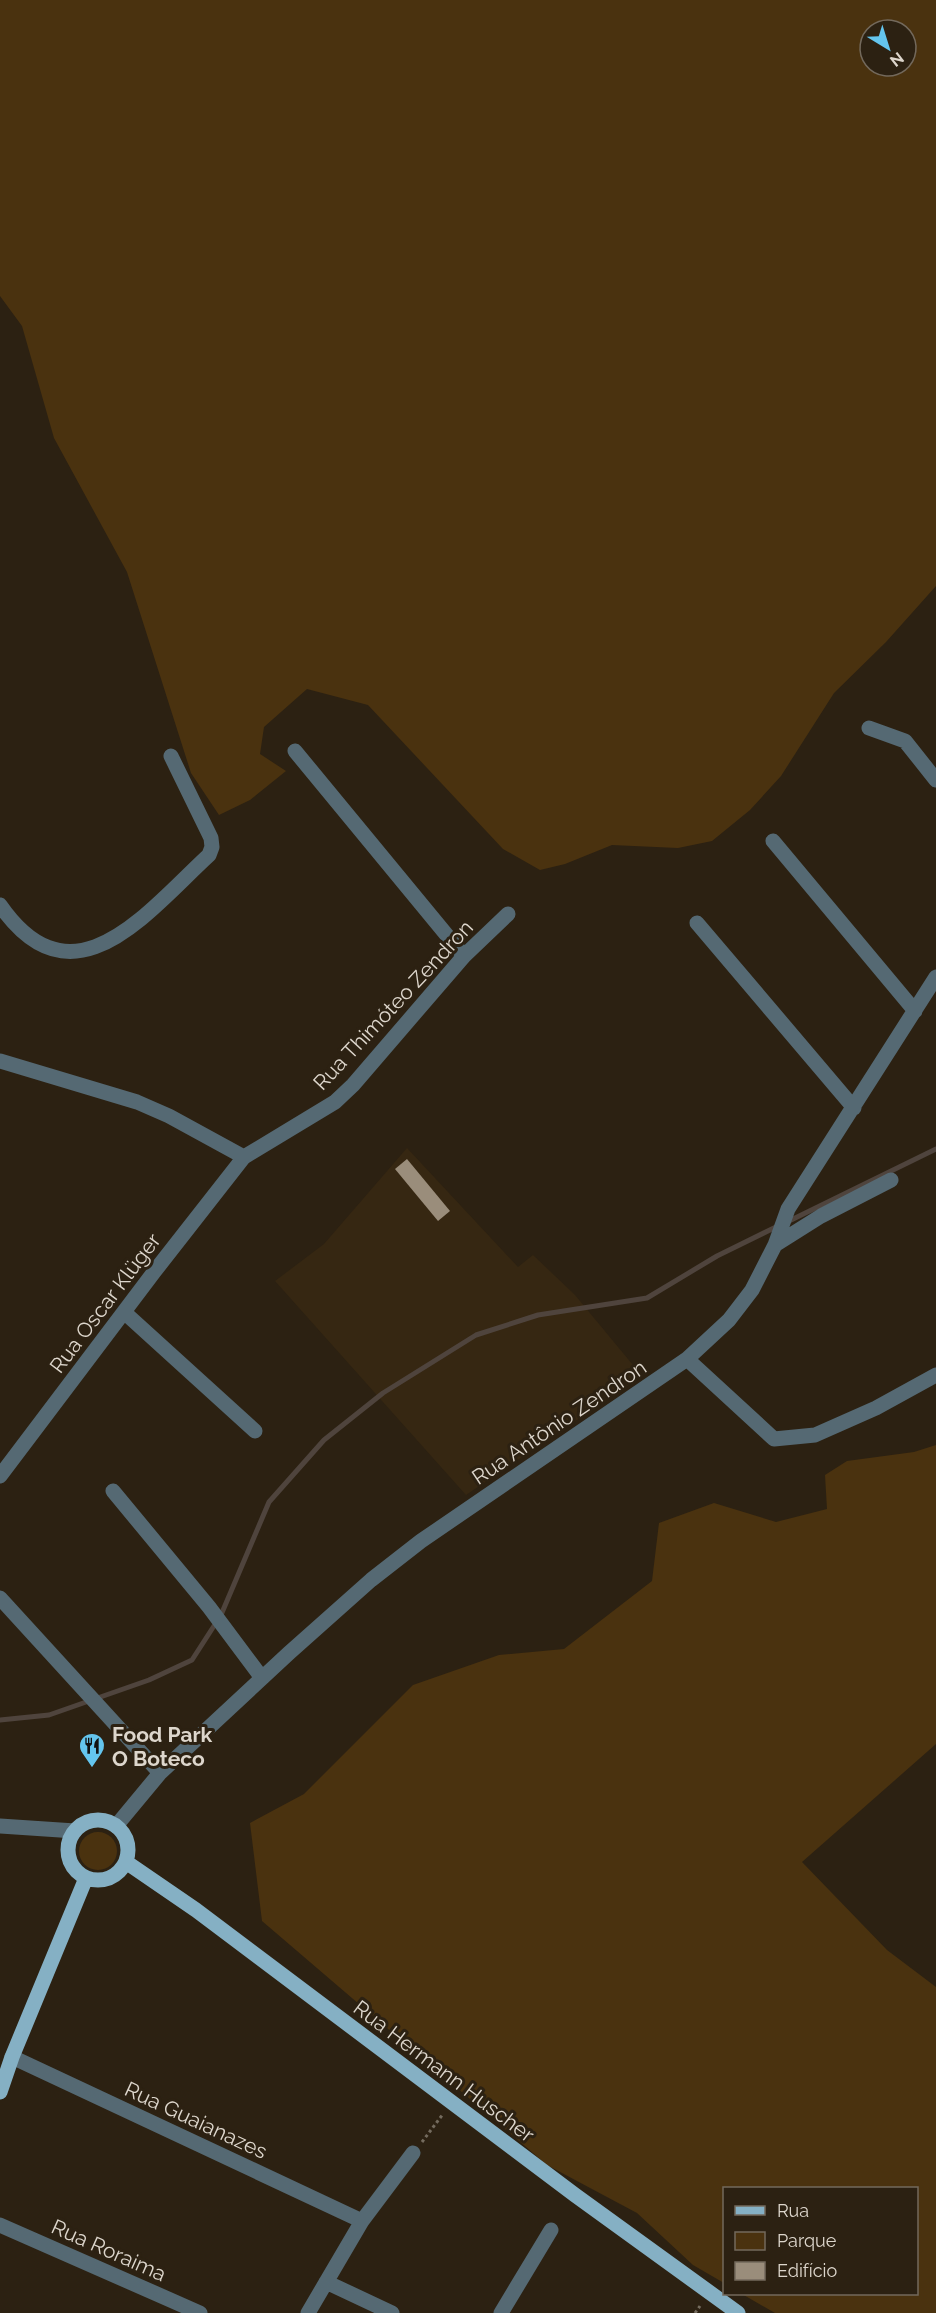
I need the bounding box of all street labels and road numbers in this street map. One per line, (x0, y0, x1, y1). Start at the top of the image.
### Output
street label: Rua Thimóteo Zendron (308, 915, 478, 1095)
street label: Rua Oscar Klüger (44, 1228, 166, 1378)
street label: Rua Antônio Zendron (467, 1354, 651, 1490)
street label: Rua Hermann Huscher (349, 1995, 540, 2148)
street label: Rua Guaianazes (121, 2076, 271, 2164)
street label: Rua Roraima (48, 2214, 170, 2286)

